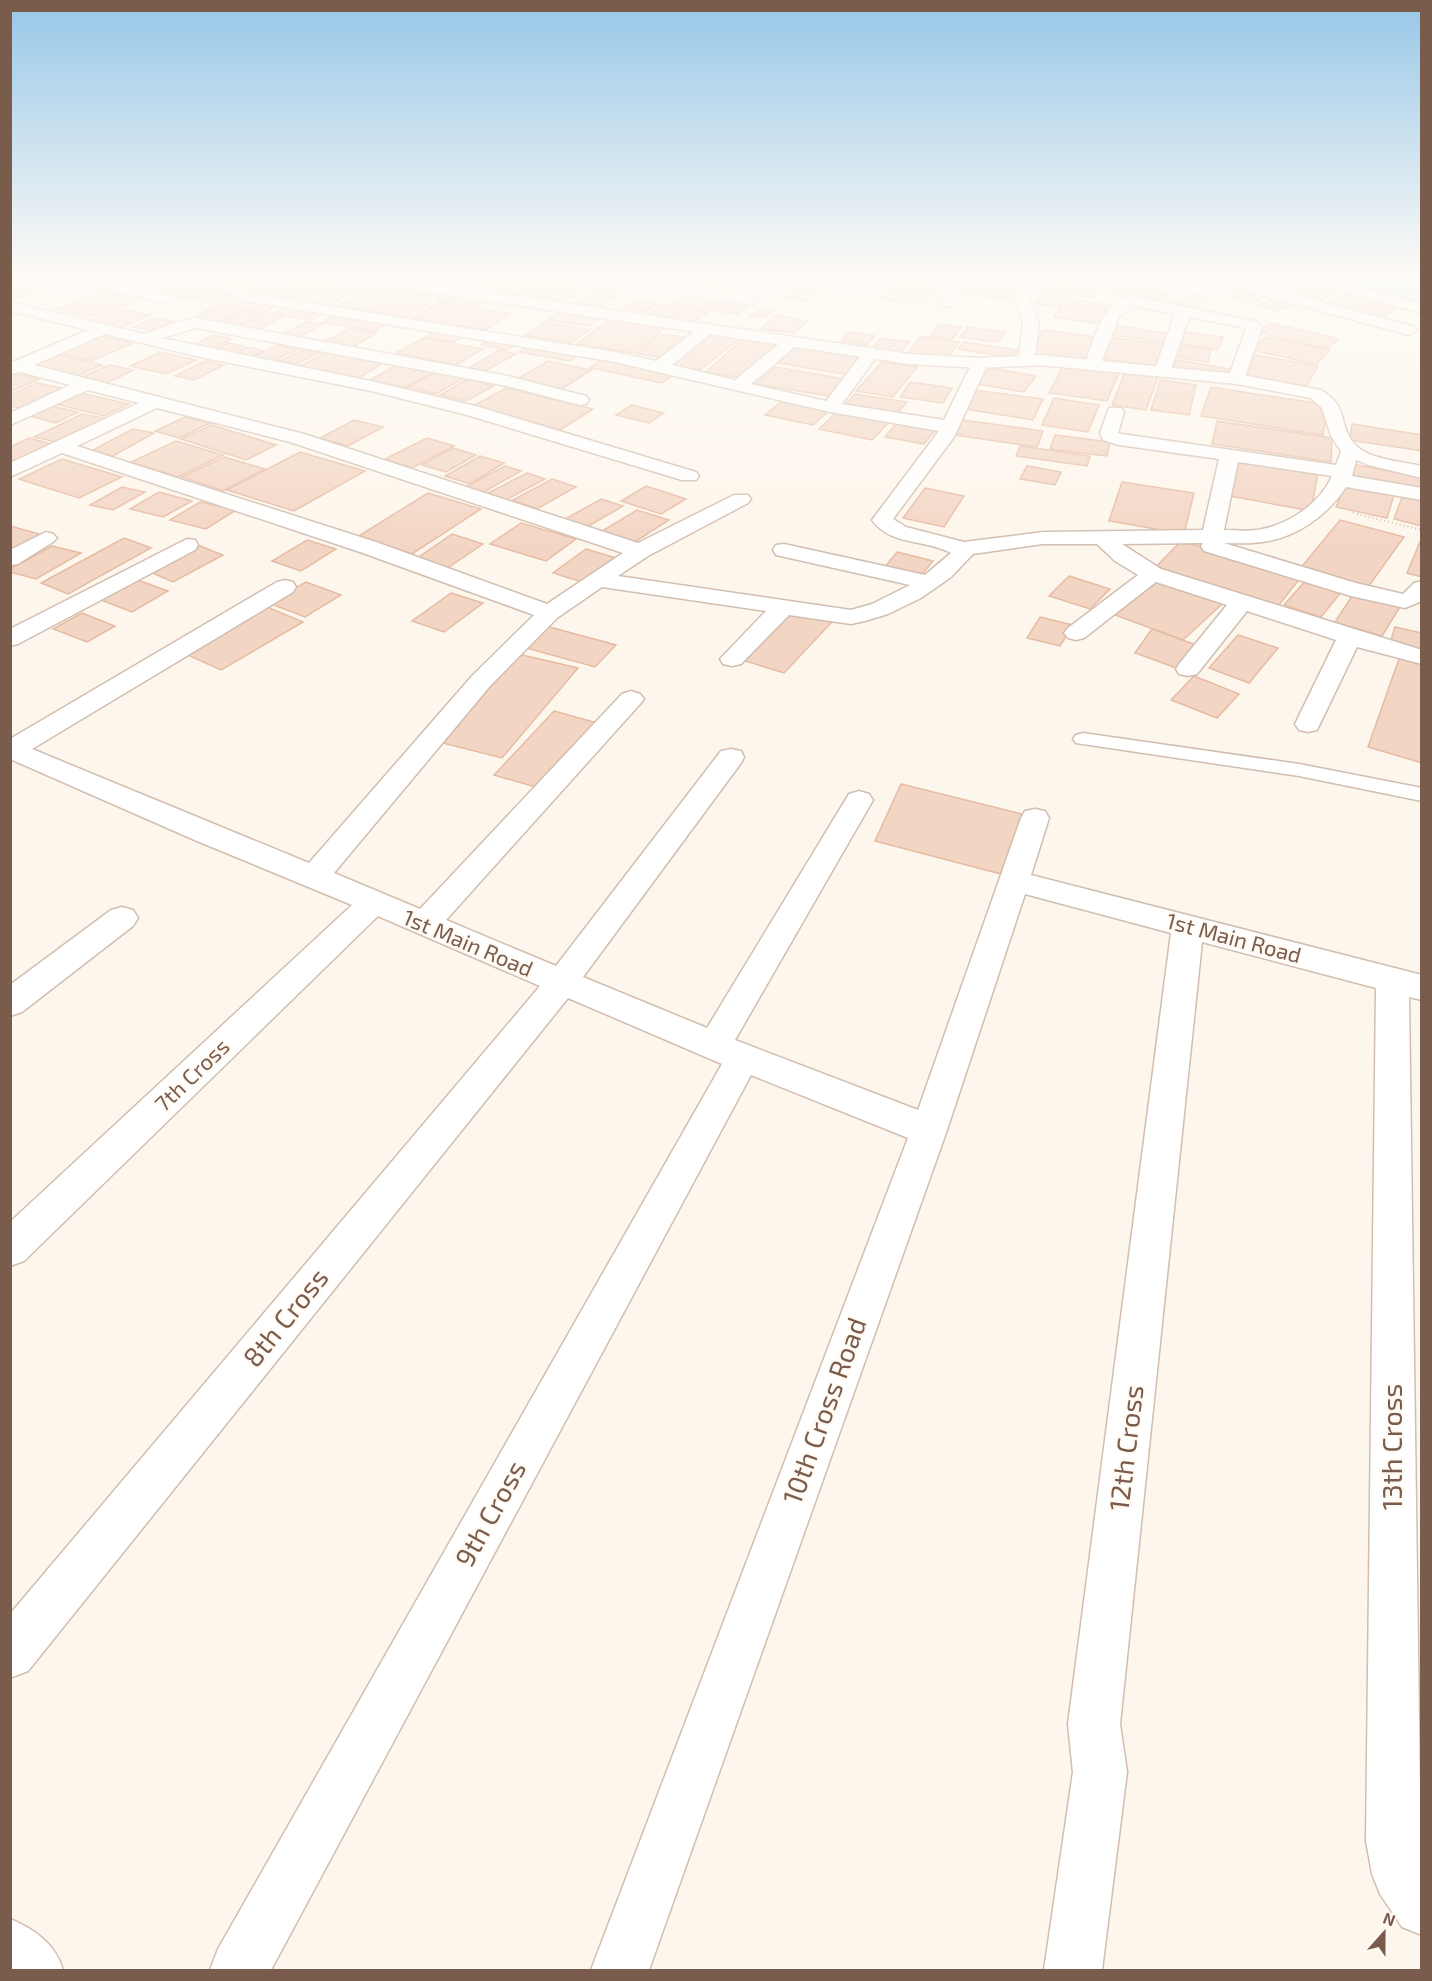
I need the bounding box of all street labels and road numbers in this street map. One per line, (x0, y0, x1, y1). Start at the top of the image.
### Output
street label: 1st Main Road (400, 903, 537, 981)
street label: 1st Main Road (1164, 907, 1304, 968)
street label: 7th Cross (149, 1033, 234, 1116)
street label: 8th Cross (235, 1261, 334, 1372)
street label: 10th Cross Road (775, 1313, 872, 1508)
street label: 12th Cross (1101, 1383, 1149, 1513)
street label: 13th Cross (1375, 1384, 1407, 1510)
street label: 9th Cross (447, 1455, 531, 1572)

